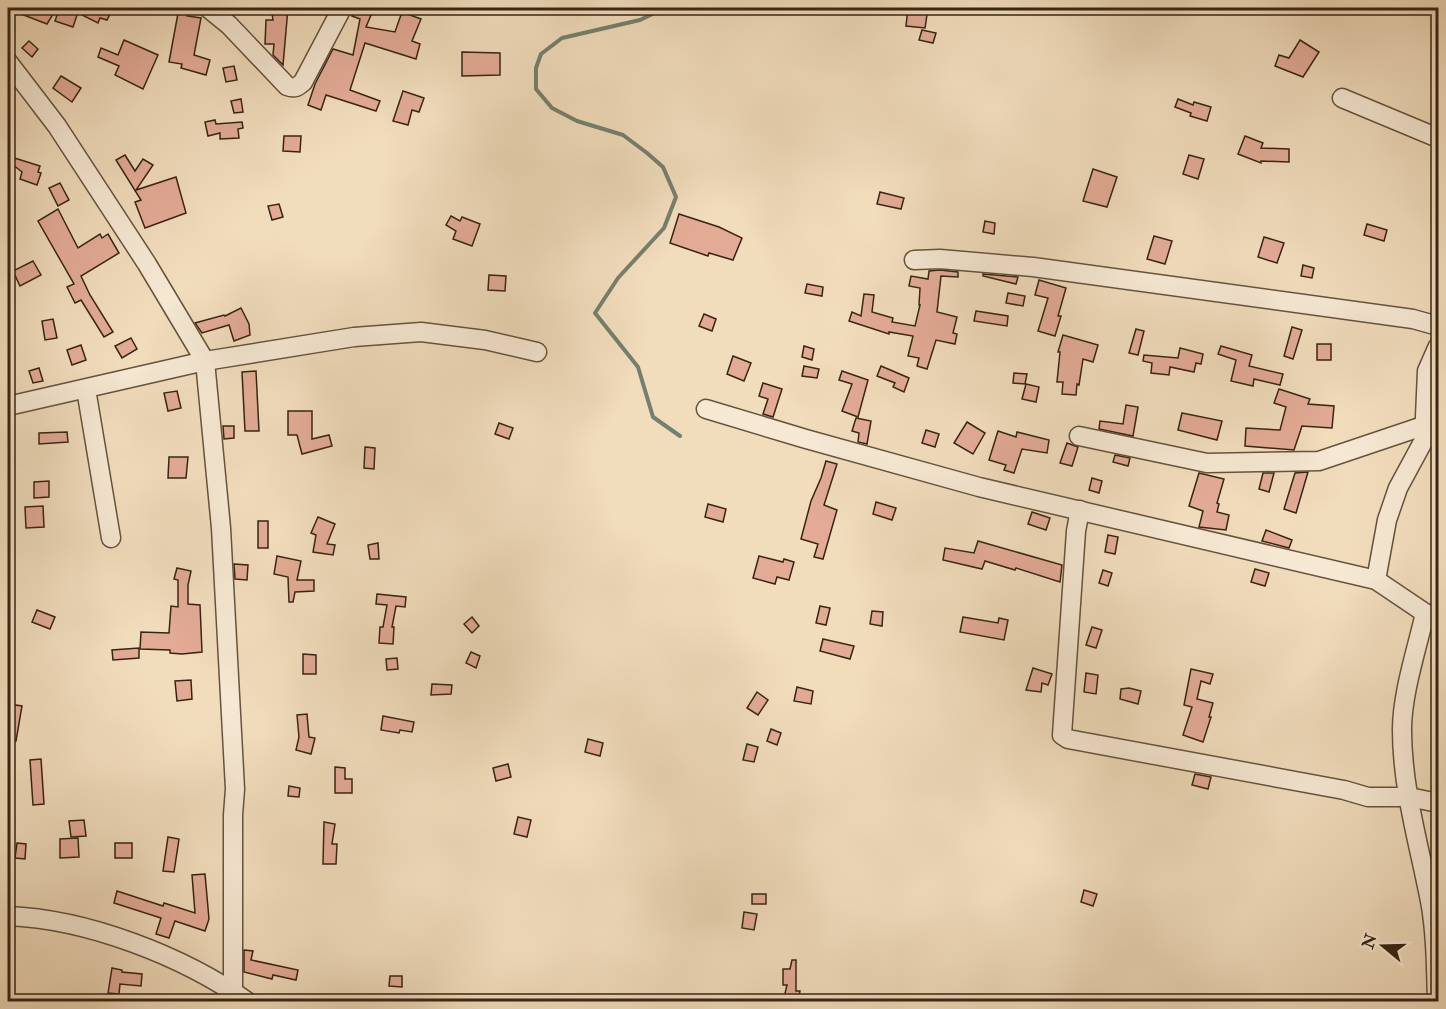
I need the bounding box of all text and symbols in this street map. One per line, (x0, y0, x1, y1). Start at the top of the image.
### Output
north arrow (1353, 916, 1413, 976)
text: N (1358, 931, 1382, 952)

